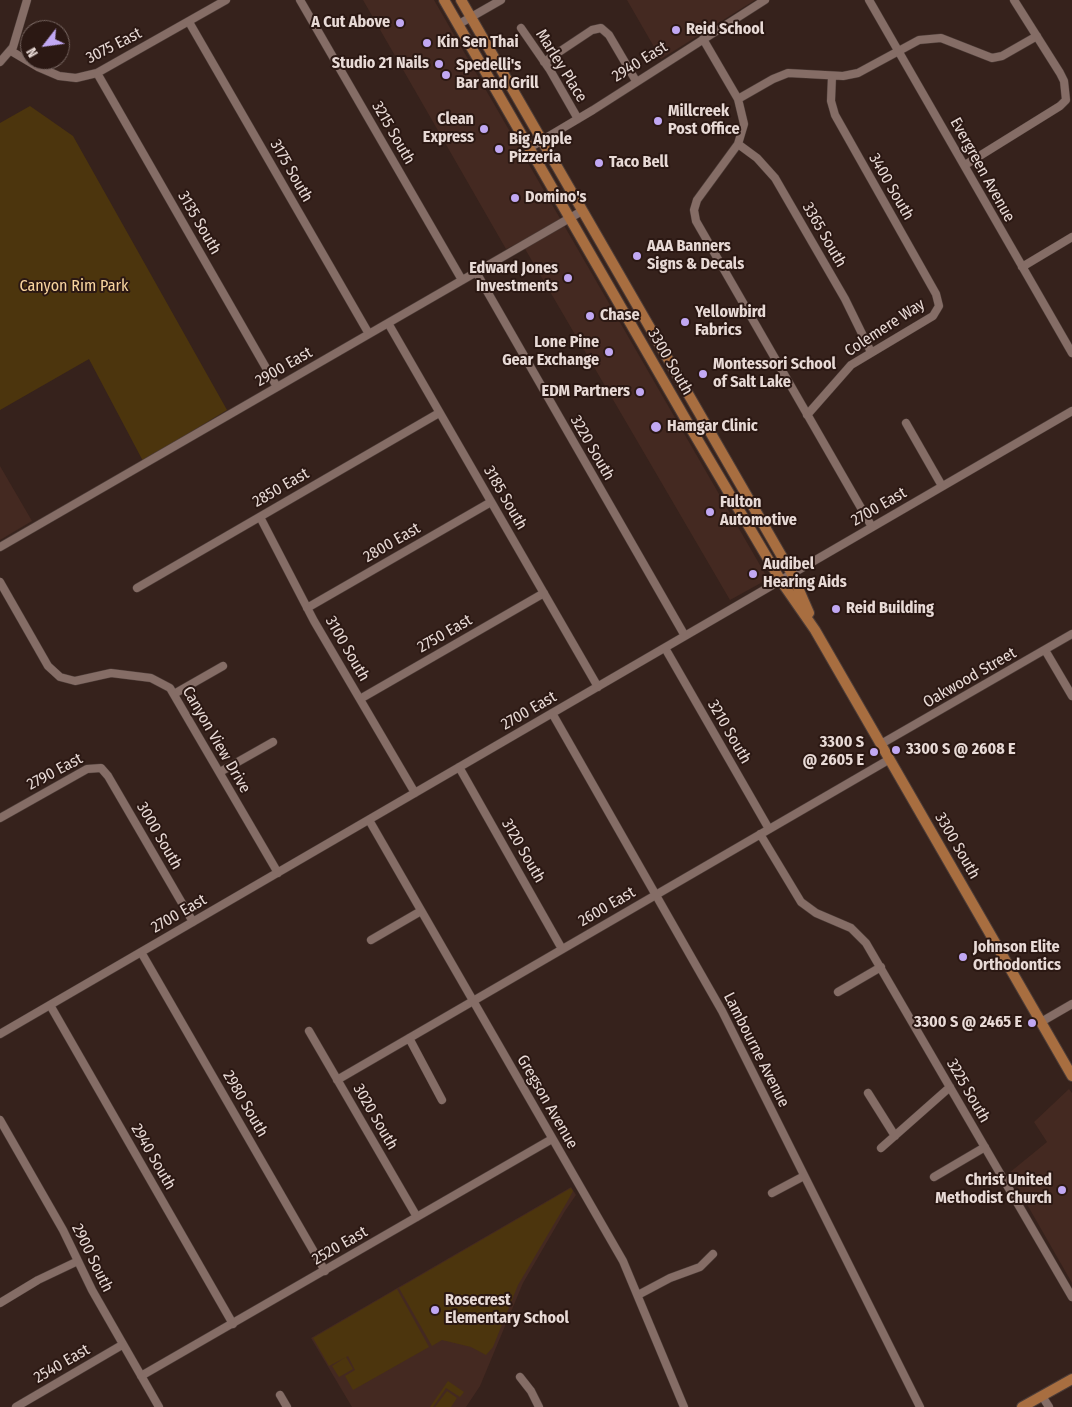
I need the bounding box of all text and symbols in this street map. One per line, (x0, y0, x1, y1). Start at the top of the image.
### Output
place label: A Cut Above (311, 13, 390, 33)
marker: A Cut Above (394, 17, 406, 29)
north arrow (20, 20, 70, 70)
place label: Reid School (686, 20, 764, 40)
street label: 3075 East (83, 24, 145, 68)
marker: Reid School (670, 24, 682, 36)
street label: Marley Place (531, 26, 591, 106)
place label: Kin Sen Thai (437, 33, 519, 53)
marker: Kin Sen Thai (421, 37, 433, 49)
street label: 2940 East (609, 38, 671, 86)
text: N (23, 44, 42, 60)
place label: Studio 21 Nails (332, 54, 429, 74)
place label: Spedelli's Bar and Grill (456, 56, 539, 94)
marker: Studio 21 Nails (433, 58, 445, 70)
marker: Spedelli's Bar and Grill (440, 69, 452, 81)
street label: 3215 South (367, 98, 419, 168)
place label: Millcreek Post Office (668, 102, 740, 140)
place label: Clean Express (423, 110, 474, 148)
marker: Millcreek Post Office (652, 115, 664, 127)
street label: Evergreen Avenue (945, 115, 1019, 225)
marker: Clean Express (478, 123, 490, 135)
place label: Big Apple Pizzeria (509, 130, 572, 168)
street label: 3175 South (265, 136, 317, 206)
marker: Big Apple Pizzeria (493, 143, 505, 155)
street label: 3400 South (864, 150, 918, 224)
place label: Taco Bell (609, 153, 668, 173)
marker: Taco Bell (593, 157, 605, 169)
street label: 3135 South (173, 188, 225, 258)
place label: Domino's (525, 188, 587, 208)
marker: Domino's (509, 192, 521, 204)
street label: 3365 South (798, 199, 850, 271)
place label: AAA Banners Signs & Decals (647, 237, 744, 275)
marker: AAA Banners Signs & Decals (631, 250, 643, 262)
place label: Edward Jones Investments (469, 259, 558, 297)
marker: Edward Jones Investments (562, 272, 574, 284)
park label: Canyon Rim Park (19, 277, 129, 297)
street label: Colemere Way (841, 295, 929, 361)
place label: Yellowbird Fabrics (695, 303, 766, 341)
place label: Chase (600, 306, 640, 326)
marker: Chase (584, 310, 596, 322)
marker: Yellowbird Fabrics (679, 316, 691, 328)
street label: 3300 South (643, 325, 697, 399)
place label: Lone Pine Gear Exchange (502, 333, 599, 371)
street label: 2900 East (252, 343, 316, 391)
marker: Lone Pine Gear Exchange (603, 346, 615, 358)
place label: Montessori School of Salt Lake (713, 355, 836, 393)
marker: Montessori School of Salt Lake (697, 368, 709, 380)
place label: EDM Partners (542, 382, 630, 402)
marker: EDM Partners (634, 386, 646, 398)
street label: 3220 South (566, 412, 618, 484)
place label: Hamgar Clinic (667, 417, 758, 437)
marker: Hamgar Clinic (649, 420, 663, 434)
street label: 3185 South (479, 463, 531, 533)
street label: 2850 East (250, 464, 312, 512)
street label: 2700 East (848, 483, 910, 531)
place label: Fulton Automotive (720, 493, 797, 531)
marker: Fulton Automotive (704, 506, 716, 518)
street label: 2800 East (360, 519, 424, 567)
place label: Audibel Hearing Aids (763, 555, 847, 593)
marker: Audibel Hearing Aids (747, 568, 759, 580)
place label: Reid Building (846, 599, 934, 619)
marker: Reid Building (830, 603, 842, 615)
street label: 2750 East (414, 611, 476, 657)
street label: 3100 South (321, 613, 373, 685)
street label: Oakwood Street (920, 644, 1020, 712)
street label: Canyon View Drive (178, 683, 254, 797)
street label: 2700 East (498, 687, 560, 735)
street label: 3210 South (703, 697, 755, 767)
place label: 3300 S @ 2605 E (803, 733, 864, 771)
place label: 3300 S @ 2608 E (906, 740, 1016, 760)
marker: 3300 S @ 2608 E (890, 744, 902, 756)
marker: 3300 S @ 2605 E (868, 746, 880, 758)
street label: 2790 East (24, 749, 86, 795)
street label: 3000 South (132, 799, 186, 873)
street label: 3300 South (930, 809, 984, 883)
street label: 3120 South (497, 816, 549, 886)
street label: 2600 East (575, 883, 639, 931)
street label: 2700 East (148, 890, 210, 938)
place label: Johnson Elite Orthodontics (973, 938, 1061, 976)
marker: Johnson Elite Orthodontics (957, 951, 969, 963)
street label: Lambourne Avenue (719, 989, 793, 1111)
place label: 3300 S @ 2465 E (914, 1013, 1022, 1033)
marker: 3300 S @ 2465 E (1026, 1017, 1038, 1029)
street label: Gregson Avenue (512, 1052, 582, 1152)
street label: 3225 South (942, 1056, 994, 1126)
street label: 2980 South (218, 1068, 272, 1140)
street label: 3020 South (348, 1081, 402, 1153)
street label: 2940 South (126, 1121, 180, 1193)
place label: Christ United Methodist Church (935, 1171, 1052, 1209)
marker: Christ United Methodist Church (1056, 1184, 1068, 1196)
street label: 2900 South (67, 1221, 117, 1295)
street label: 2520 East (309, 1223, 371, 1269)
place label: Rosecrest Elementary School (445, 1291, 569, 1329)
marker: Rosecrest Elementary School (429, 1304, 441, 1316)
street label: 2540 East (31, 1340, 93, 1388)

